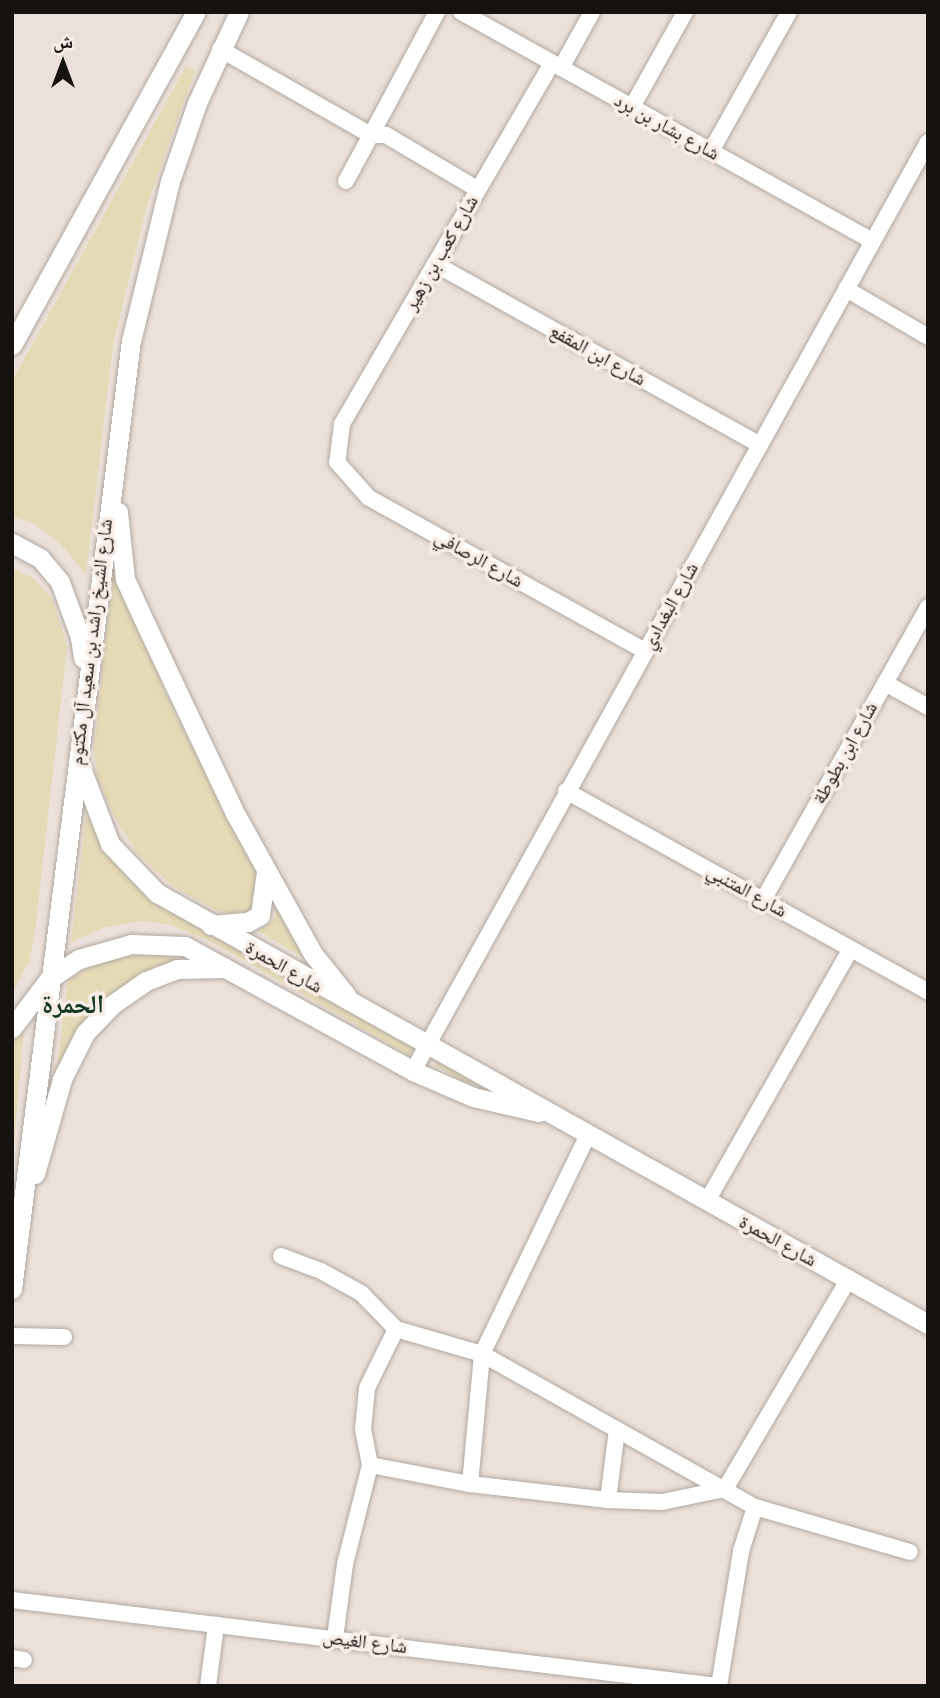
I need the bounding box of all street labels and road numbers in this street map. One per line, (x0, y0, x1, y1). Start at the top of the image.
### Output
street label: شارع بشار بن برد (610, 89, 724, 165)
street label: شارع كعب بن زهير (399, 192, 483, 314)
street label: شارع ابن المقفع (546, 319, 650, 391)
street label: شارع الشيخ راشد بن سعيد آل مكتوم (65, 518, 117, 766)
street label: شارع الرصافي (431, 525, 527, 593)
street label: شارع البغدادي (637, 559, 703, 653)
street label: شارع ابن بطوطة (808, 698, 882, 808)
street label: شارع المتنبي (703, 860, 791, 922)
street label: شارع الحمرة (241, 936, 327, 998)
street label: شارع الحمرة (735, 1210, 821, 1272)
street label: شارع الغيص (322, 1626, 408, 1658)

